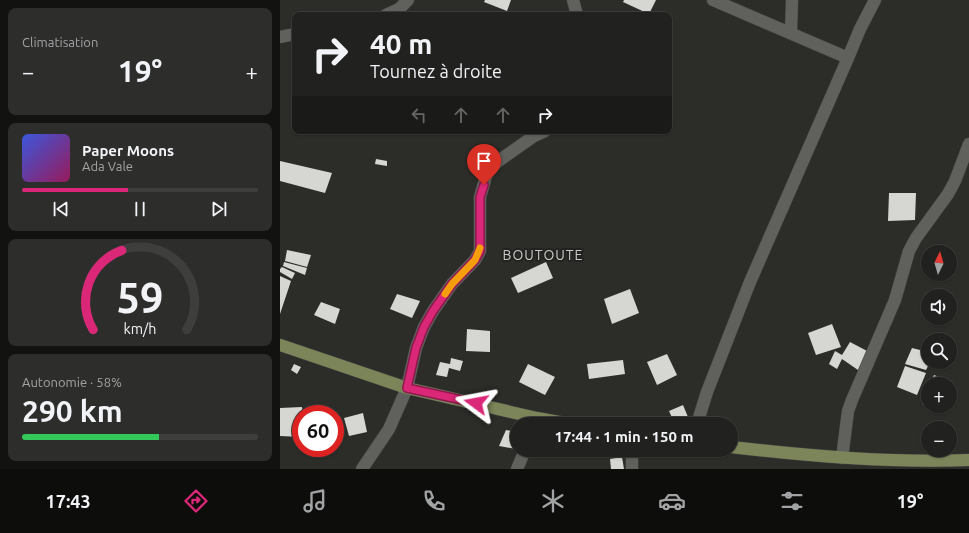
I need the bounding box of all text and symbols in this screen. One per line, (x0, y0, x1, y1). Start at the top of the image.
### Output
icon: right (304, 28, 356, 80)
text: 40 m (370, 28, 432, 59)
text: Climatisation (22, 35, 98, 49)
text: 19° (118, 54, 162, 88)
text: − (22, 59, 34, 84)
text: + (246, 59, 258, 84)
text: Tournez à droite (370, 61, 502, 81)
icon: left (408, 104, 430, 126)
icon: ahead (450, 104, 472, 126)
icon: ahead (492, 104, 514, 126)
icon: right (534, 104, 556, 126)
text: Paper Moons (82, 142, 174, 159)
pin (467, 144, 501, 185)
icon: arrive (473, 150, 495, 172)
text: Ada Vale (82, 159, 133, 173)
icon: previous (50, 198, 72, 220)
icon: pause (129, 198, 151, 220)
icon: next (208, 198, 230, 220)
north arrow (921, 245, 957, 281)
map controls (921, 245, 957, 457)
district label: BOUTOUTE (503, 247, 583, 263)
text: 59 (117, 274, 163, 321)
button: sound (921, 289, 957, 325)
text: km/h (124, 321, 156, 337)
button: search (921, 333, 957, 369)
text: Autonomie · 58% (22, 375, 122, 389)
button: + (921, 377, 957, 413)
position arrow (455, 382, 497, 424)
text: 290 km (22, 394, 123, 428)
speed limit sign: 60 (292, 405, 344, 457)
button: − (921, 421, 957, 457)
text: 17:44 · 1 min · 150 m (555, 428, 693, 445)
icon: directions (182, 487, 210, 515)
icon: music (301, 487, 329, 515)
icon: phone (420, 487, 448, 515)
icon: climate (539, 487, 567, 515)
icon: car (658, 487, 686, 515)
icon: filters (778, 487, 806, 515)
text: 17:43 (46, 491, 91, 511)
text: 19° (897, 491, 923, 511)

